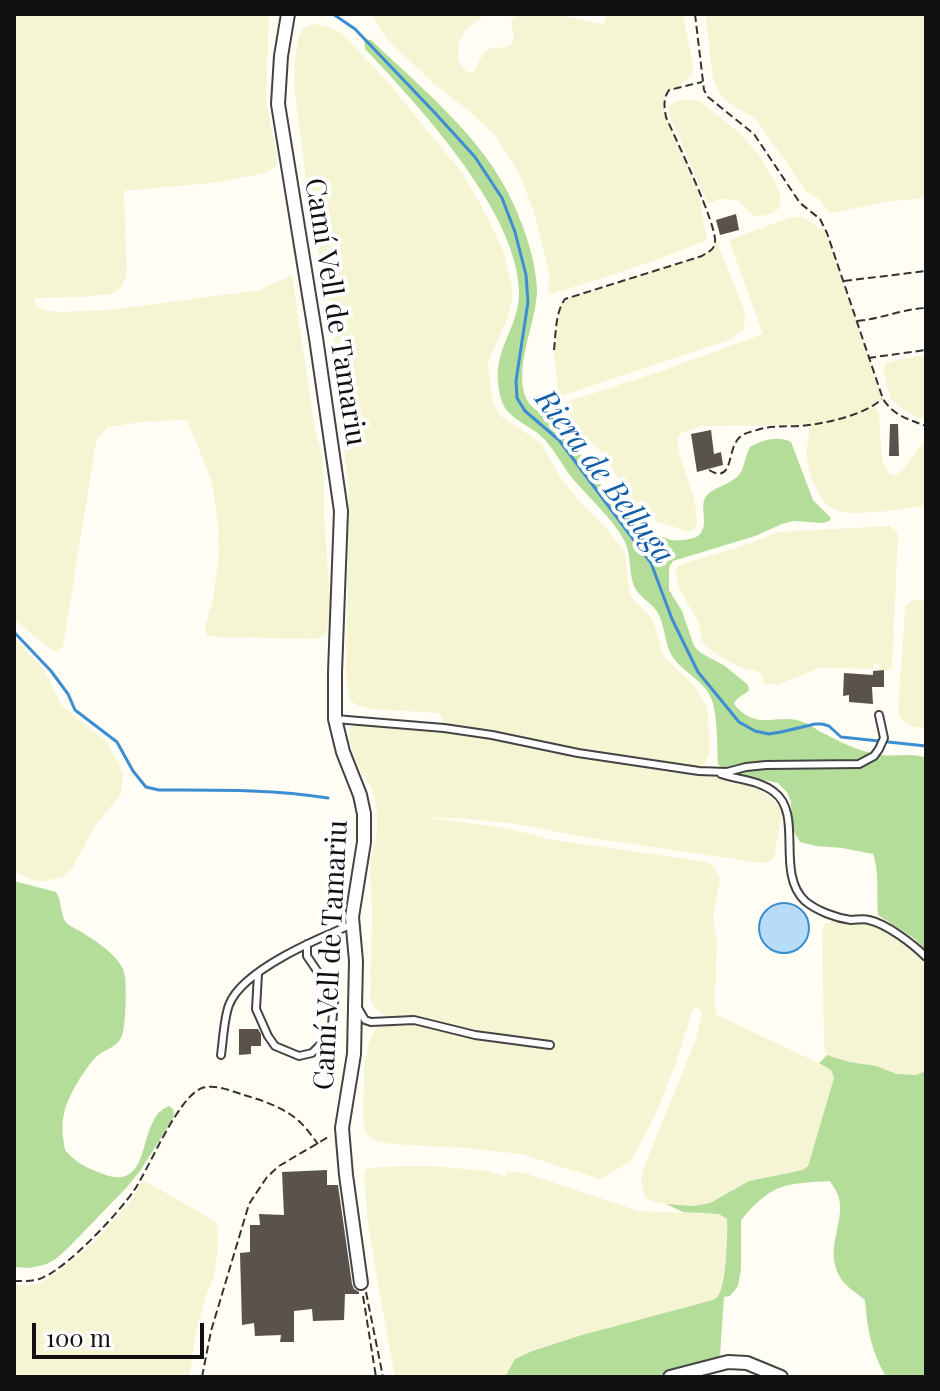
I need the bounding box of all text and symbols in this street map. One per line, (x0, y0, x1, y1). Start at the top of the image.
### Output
street label: Camí Vell de Tamariu (297, 176, 373, 448)
water label: Riera de Belluga (527, 383, 681, 571)
street label: Camí Vell de Tamariu (307, 819, 355, 1091)
scale bar (36, 1307, 208, 1357)
text: 100 m (46, 1321, 111, 1353)

